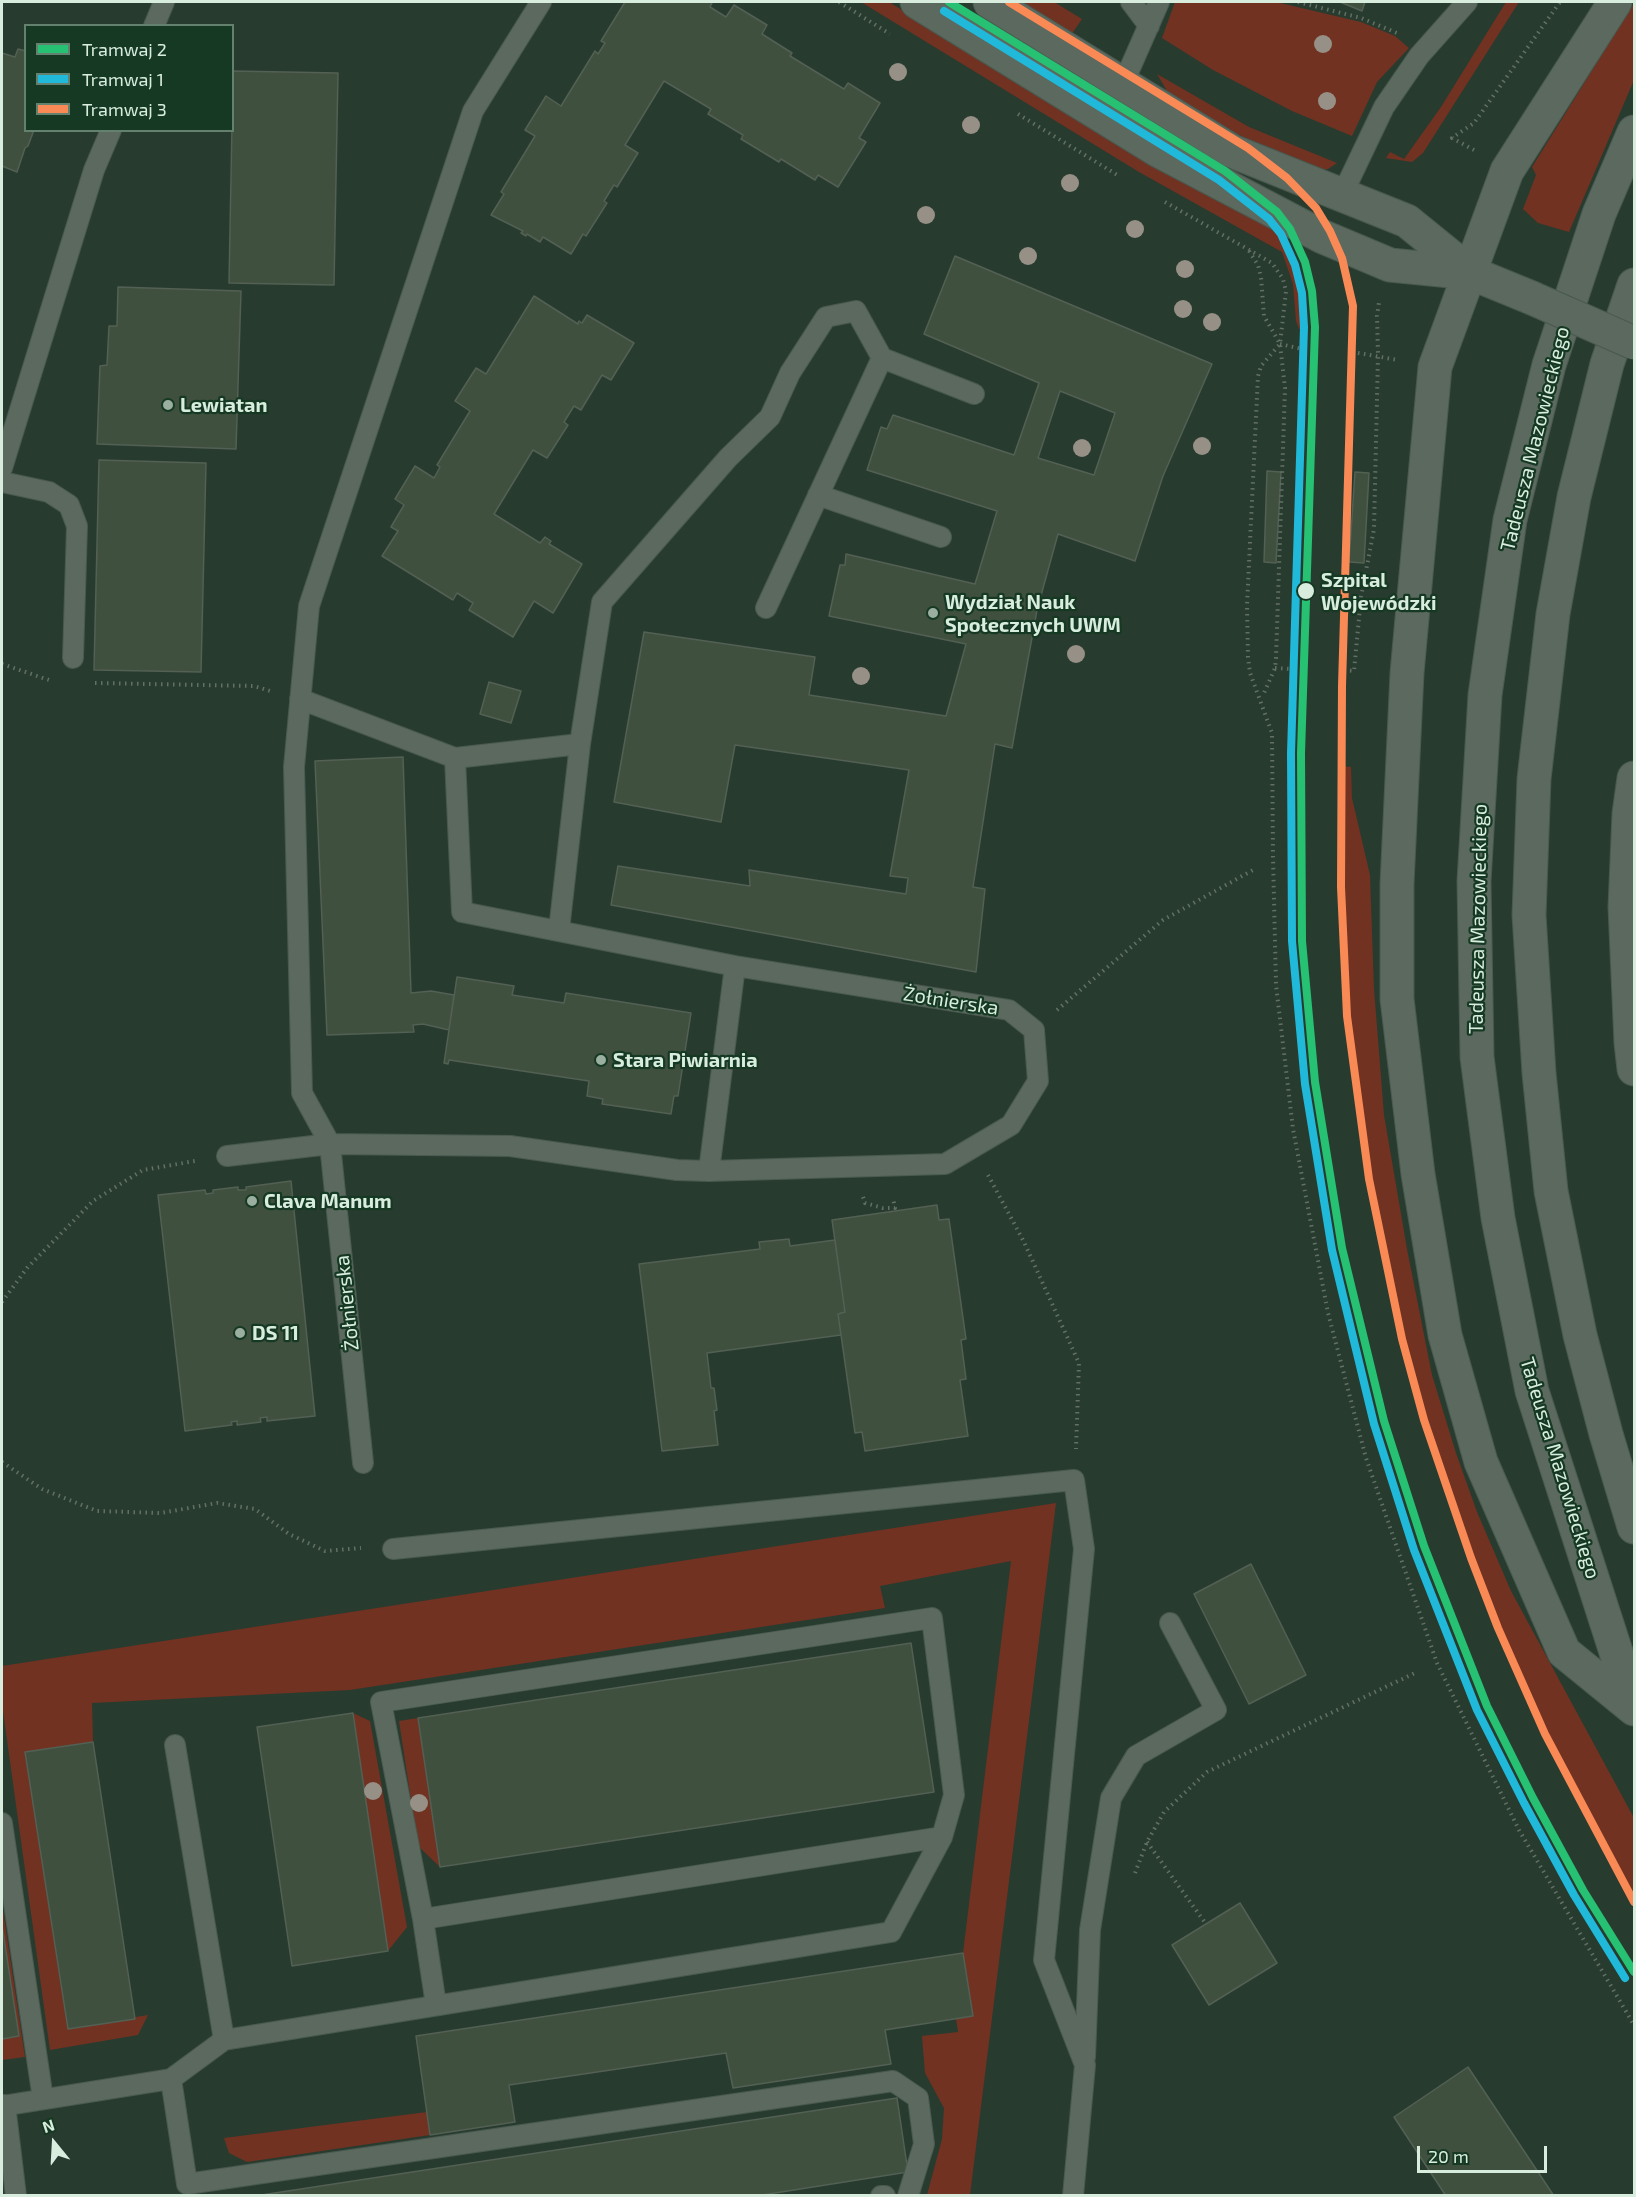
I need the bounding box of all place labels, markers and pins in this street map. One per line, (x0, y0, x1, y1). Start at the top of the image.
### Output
place label: Lewiatan (180, 393, 267, 417)
marker: Lewiatan (161, 398, 175, 412)
place label: Szpital Wojewódzki (1321, 568, 1437, 615)
marker: Szpital Wojewódzki (1296, 581, 1316, 601)
place label: Wydział Nauk Społecznych UWM (945, 590, 1121, 637)
marker: Wydział Nauk Społecznych UWM (926, 606, 940, 620)
place label: Stara Piwiarnia (613, 1048, 758, 1072)
marker: Stara Piwiarnia (594, 1053, 608, 1067)
place label: Clava Manum (264, 1189, 392, 1213)
marker: Clava Manum (245, 1194, 259, 1208)
place label: DS 11 (252, 1321, 299, 1345)
marker: DS 11 (233, 1326, 247, 1340)

